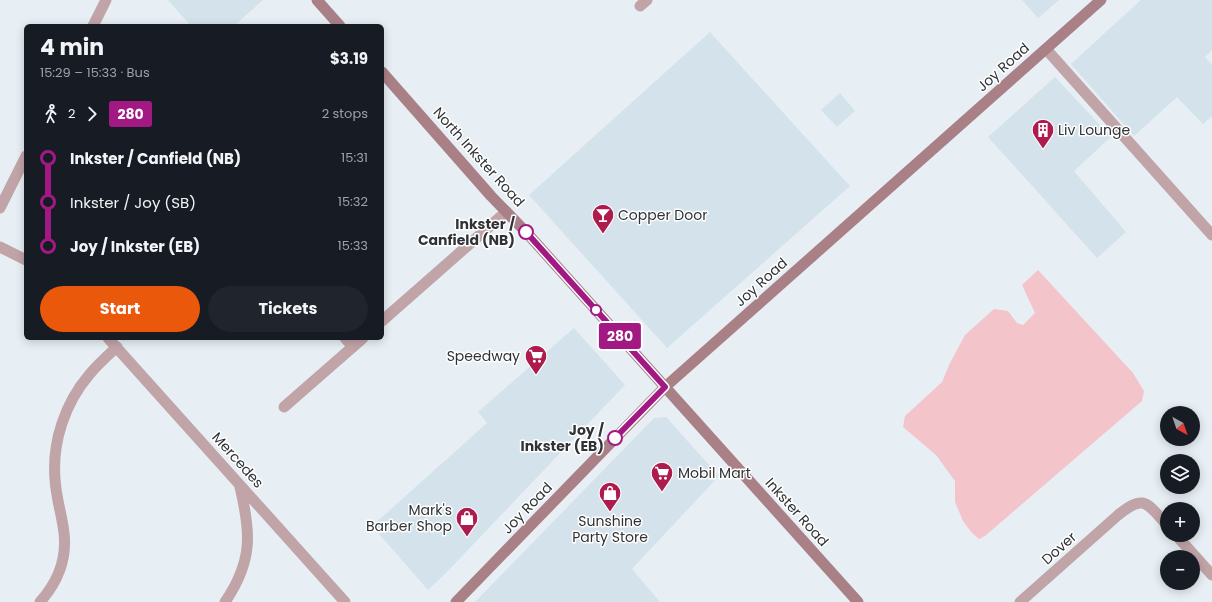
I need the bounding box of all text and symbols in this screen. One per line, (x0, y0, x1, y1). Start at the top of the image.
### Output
text: 4 min (40, 32, 104, 63)
street label: Joy Road (972, 38, 1034, 96)
text: $3.19 (330, 48, 368, 69)
text: 15:29 – 15:33 · Bus (40, 63, 150, 82)
icon: walk (40, 103, 62, 125)
icon: forward (81, 103, 103, 125)
street label: North Inkster Road (429, 103, 529, 211)
text: 2 (68, 104, 75, 123)
text: 280 (117, 104, 144, 124)
text: 2 stops (322, 104, 368, 123)
building icon: Liv Lounge (1030, 117, 1056, 150)
place label: Liv Lounge (1058, 120, 1130, 140)
text: Inkster / Canfield (NB) (70, 148, 241, 169)
text: 15:31 (341, 148, 368, 167)
text: Inkster / Joy (SB) (70, 192, 196, 213)
text: 15:32 (338, 192, 368, 211)
bar icon: Copper Door (590, 202, 616, 235)
place label: Copper Door (618, 205, 707, 225)
place label: Inkster / Canfield (NB) (418, 214, 516, 250)
marker: Inkster / Canfield (NB) (518, 224, 534, 240)
text: Joy / Inkster (EB) (70, 236, 200, 257)
text: 15:33 (338, 236, 368, 255)
street label: Joy Road (730, 253, 792, 311)
button: Start (40, 286, 200, 332)
button: Tickets (208, 286, 368, 332)
unlabelled marker (590, 304, 602, 316)
line badge: 280 (597, 323, 643, 349)
text: 280 (607, 326, 633, 346)
supermarket icon: Speedway (523, 343, 549, 376)
place label: Speedway (447, 346, 520, 366)
north arrow (1160, 406, 1200, 446)
map controls (1160, 406, 1200, 590)
place label: Joy / Inkster (EB) (521, 420, 605, 456)
street label: Mercedes (208, 428, 268, 492)
marker: Joy / Inkster (EB) (607, 430, 623, 446)
button: layers (1160, 454, 1200, 494)
supermarket icon: Mobil Mart (649, 460, 675, 493)
place label: Mobil Mart (678, 463, 751, 483)
street label: Inkster Road (761, 473, 833, 551)
street label: Joy Road (497, 478, 557, 538)
shop icon: Sunshine Party Store (597, 480, 623, 513)
place label: Mark's Barber Shop (366, 500, 452, 536)
button: + (1160, 502, 1200, 542)
shop icon: Mark's Barber Shop (454, 505, 480, 538)
place label: Sunshine Party Store (572, 511, 648, 547)
street label: Dover (1037, 527, 1081, 569)
button: − (1160, 550, 1200, 590)

